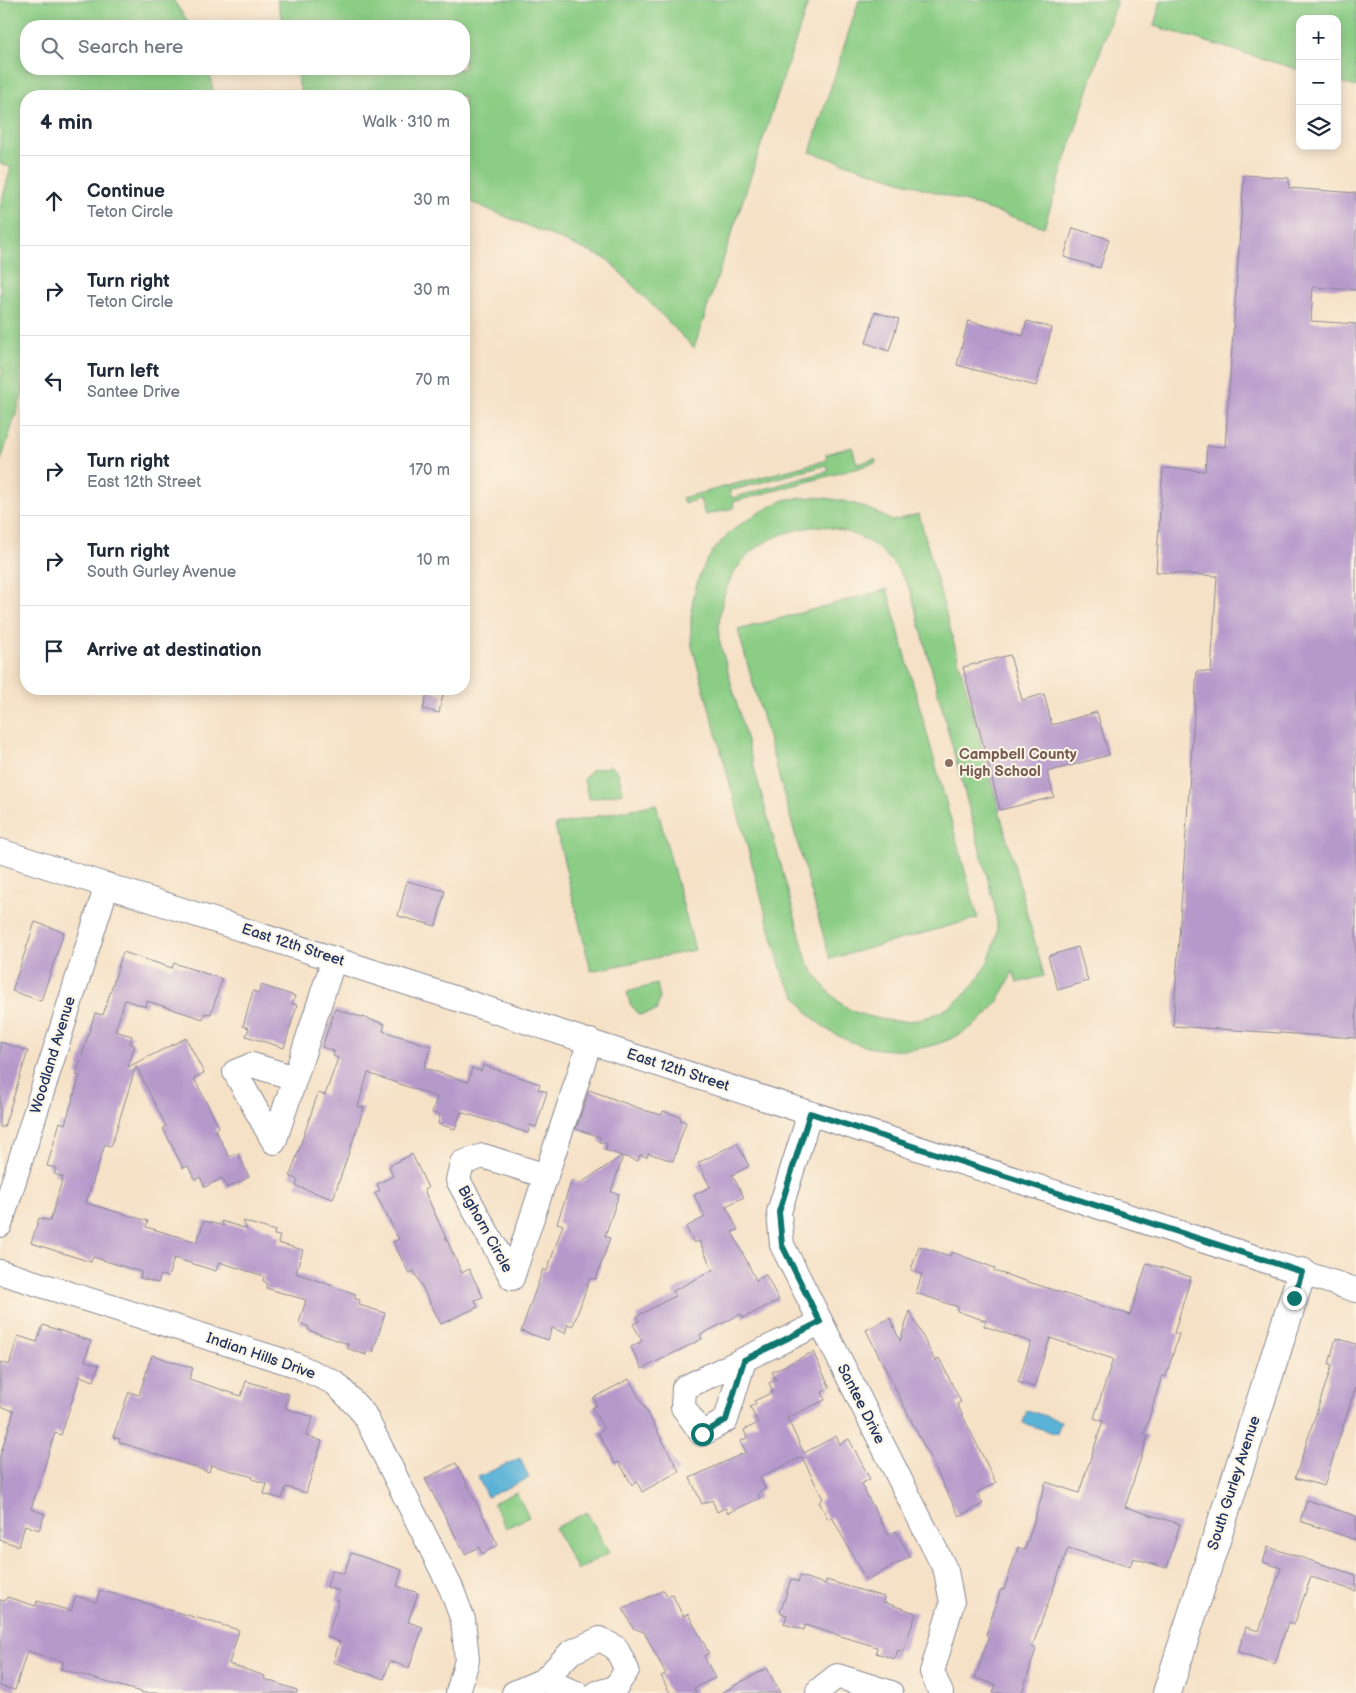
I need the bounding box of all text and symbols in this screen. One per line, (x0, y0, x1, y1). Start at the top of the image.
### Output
map controls (1296, 15, 1341, 150)
button: + (1296, 15, 1341, 60)
search box (20, 20, 470, 75)
icon: search (38, 34, 66, 62)
text: Search here (78, 36, 183, 59)
button: − (1296, 60, 1341, 105)
button: layers (1296, 105, 1341, 150)
text: 4 min (40, 110, 93, 135)
text: Walk · 310 m (362, 113, 450, 132)
text: Continue (87, 180, 165, 203)
icon: ahead (40, 187, 68, 215)
text: 30 m (413, 191, 450, 210)
text: Teton Circle (87, 203, 173, 222)
text: Turn right (87, 270, 170, 293)
icon: right (40, 277, 68, 305)
text: 30 m (413, 281, 450, 300)
text: Teton Circle (87, 293, 173, 312)
text: Turn left (87, 360, 159, 383)
icon: left (40, 367, 68, 395)
text: 70 m (415, 371, 450, 390)
text: Santee Drive (87, 383, 180, 402)
text: Turn right (87, 450, 170, 473)
icon: right (40, 457, 68, 485)
text: 170 m (409, 461, 450, 480)
text: East 12th Street (87, 473, 201, 492)
text: Turn right (87, 540, 170, 563)
icon: right (40, 547, 68, 575)
text: 10 m (417, 551, 450, 570)
text: South Gurley Avenue (87, 563, 236, 582)
icon: arrive (40, 637, 68, 665)
text: Arrive at destination (87, 639, 262, 662)
place label: Campbell County High School (959, 745, 1077, 781)
marker: Campbell County High School (943, 757, 955, 769)
street label: East 12th Street (239, 919, 347, 971)
street label: Woodland Avenue (26, 994, 80, 1116)
street label: East 12th Street (624, 1044, 732, 1096)
street label: Bighorn Circle (453, 1182, 517, 1276)
route end (1283, 1287, 1306, 1310)
street label: Indian Hills Drive (204, 1328, 318, 1384)
street label: Santee Drive (833, 1361, 889, 1447)
street label: South Gurley Avenue (1203, 1413, 1265, 1552)
route start (691, 1423, 714, 1446)

